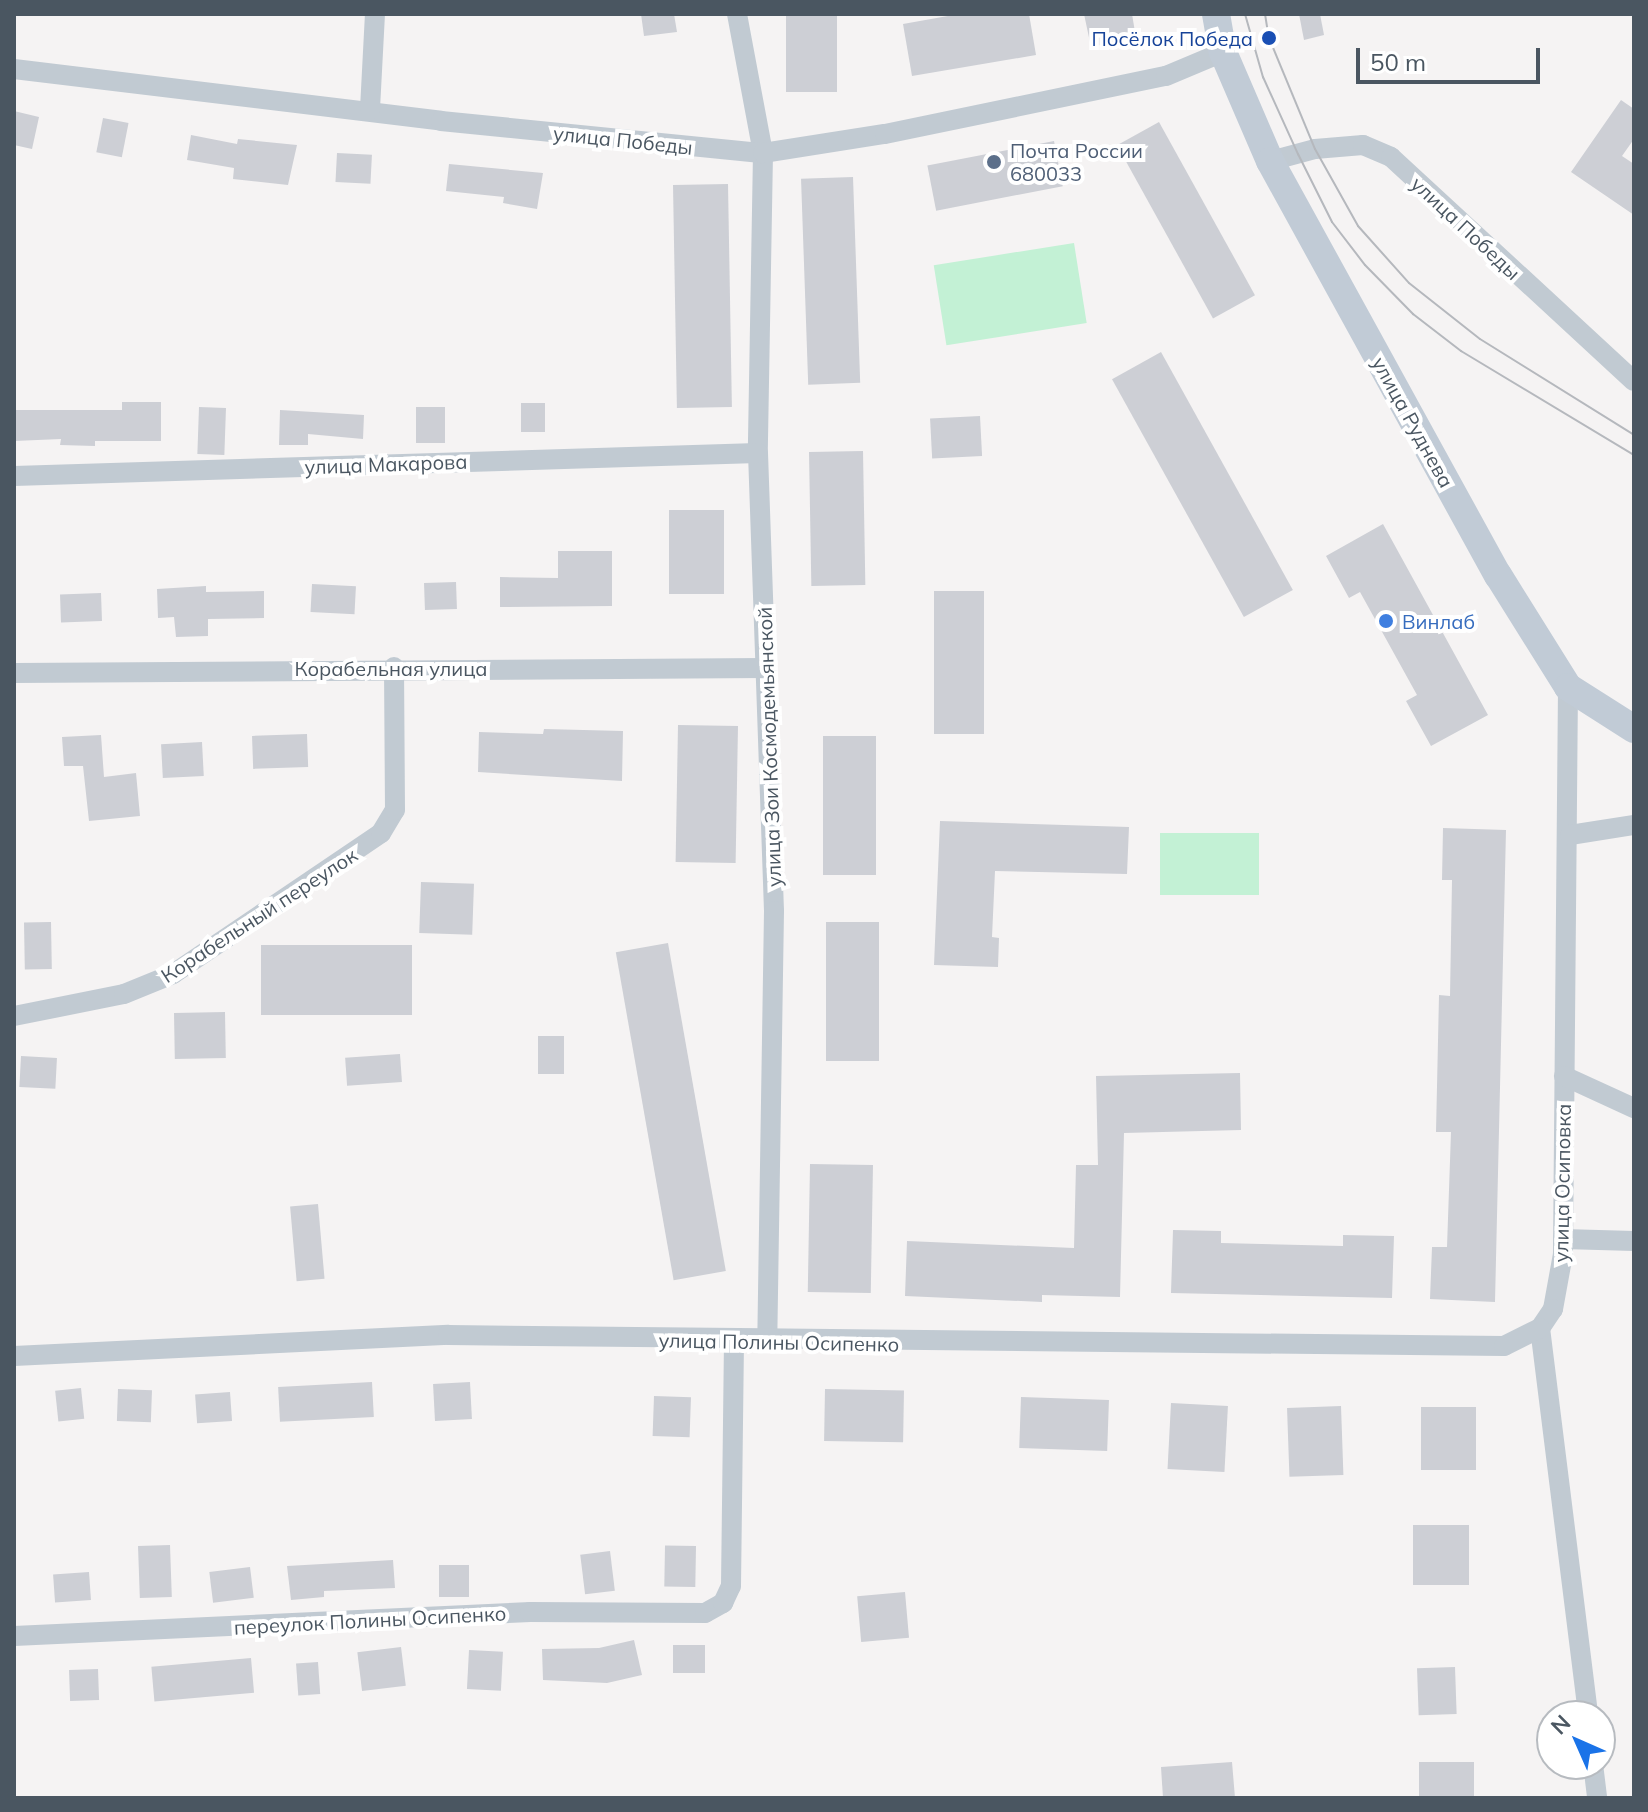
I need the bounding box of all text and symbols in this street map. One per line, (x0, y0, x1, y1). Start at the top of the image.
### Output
place label: Посёлок Победа (1092, 26, 1253, 50)
marker: Посёлок Победа (1260, 29, 1278, 47)
scale bar (1360, 32, 1544, 82)
text: 50 m (1370, 47, 1426, 77)
street label: улица Победы (552, 121, 694, 159)
place label: Почта России 680033 (1010, 138, 1143, 185)
marker: Почта России 680033 (985, 153, 1003, 171)
street label: улица Победы (1407, 171, 1525, 285)
street label: улица Руднева (1367, 352, 1459, 492)
street label: улица Макарова (304, 449, 468, 479)
street label: улица Зои Космодемьянской (752, 607, 786, 887)
place label: Винлаб (1402, 609, 1475, 633)
marker: Винлаб (1377, 612, 1395, 630)
street label: Корабельная улица (294, 656, 488, 680)
street label: Корабельный переулок (156, 843, 362, 987)
street label: улица Осиповка (1549, 1104, 1575, 1262)
street label: улица Полины Осипенко (658, 1328, 900, 1356)
street label: переулок Полины Осипенко (233, 1601, 507, 1639)
north arrow (1536, 1700, 1616, 1780)
text: N (1545, 1709, 1576, 1740)

